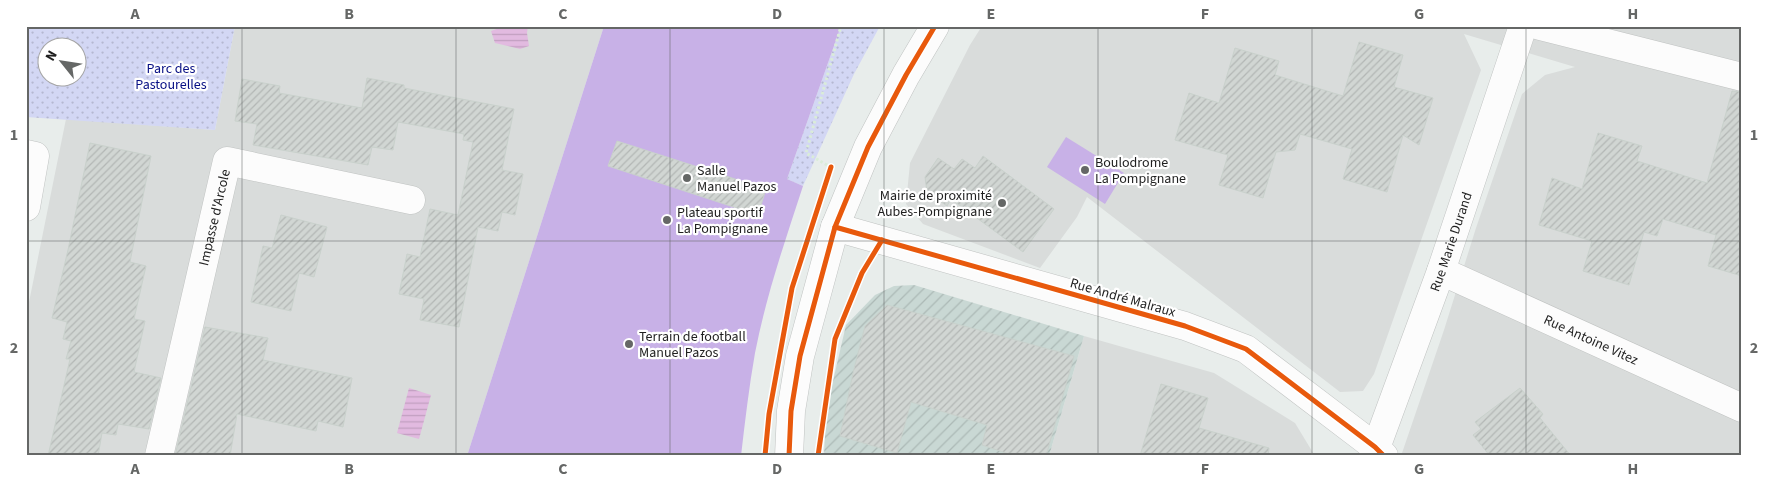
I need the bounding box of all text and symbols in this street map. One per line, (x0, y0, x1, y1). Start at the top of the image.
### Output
text: A (129, 3, 140, 25)
text: B (344, 3, 354, 25)
text: C (558, 3, 568, 25)
text: D (772, 3, 782, 25)
text: E (987, 3, 995, 25)
text: F (1201, 3, 1209, 25)
text: G (1414, 3, 1424, 25)
text: H (1628, 3, 1638, 25)
north arrow (38, 38, 88, 88)
text: N (41, 47, 63, 65)
park label: Parc des Pastourelles (135, 59, 207, 95)
text: 1 (10, 124, 18, 146)
text: 1 (1750, 124, 1758, 146)
place label: Boulodrome La Pompignane (1095, 153, 1186, 189)
place label: Salle Manuel Pazos (697, 161, 777, 197)
marker: Boulodrome La Pompignane (1079, 164, 1091, 176)
street label: Impasse d'Arcole (194, 167, 236, 268)
marker: Salle Manuel Pazos (681, 172, 693, 184)
place label: Mairie de proximité Aubes-Pompignane (877, 186, 992, 222)
street label: Rue Marie Durand (1425, 190, 1478, 295)
marker: Mairie de proximité Aubes-Pompignane (996, 197, 1008, 209)
place label: Plateau sportif La Pompignane (677, 203, 768, 239)
marker: Plateau sportif La Pompignane (661, 214, 673, 226)
street label: Rue André Malraux (1068, 273, 1179, 323)
street label: Rue Antoine Vitez (1540, 310, 1641, 370)
place label: Terrain de football Manuel Pazos (639, 327, 746, 363)
text: 2 (10, 337, 18, 359)
text: 2 (1750, 337, 1758, 359)
marker: Terrain de football Manuel Pazos (623, 338, 635, 350)
text: A (129, 458, 140, 480)
text: B (344, 458, 354, 480)
text: C (558, 458, 568, 480)
text: D (772, 458, 782, 480)
text: E (987, 458, 995, 480)
text: F (1201, 458, 1209, 480)
text: G (1414, 458, 1424, 480)
text: H (1628, 458, 1638, 480)

